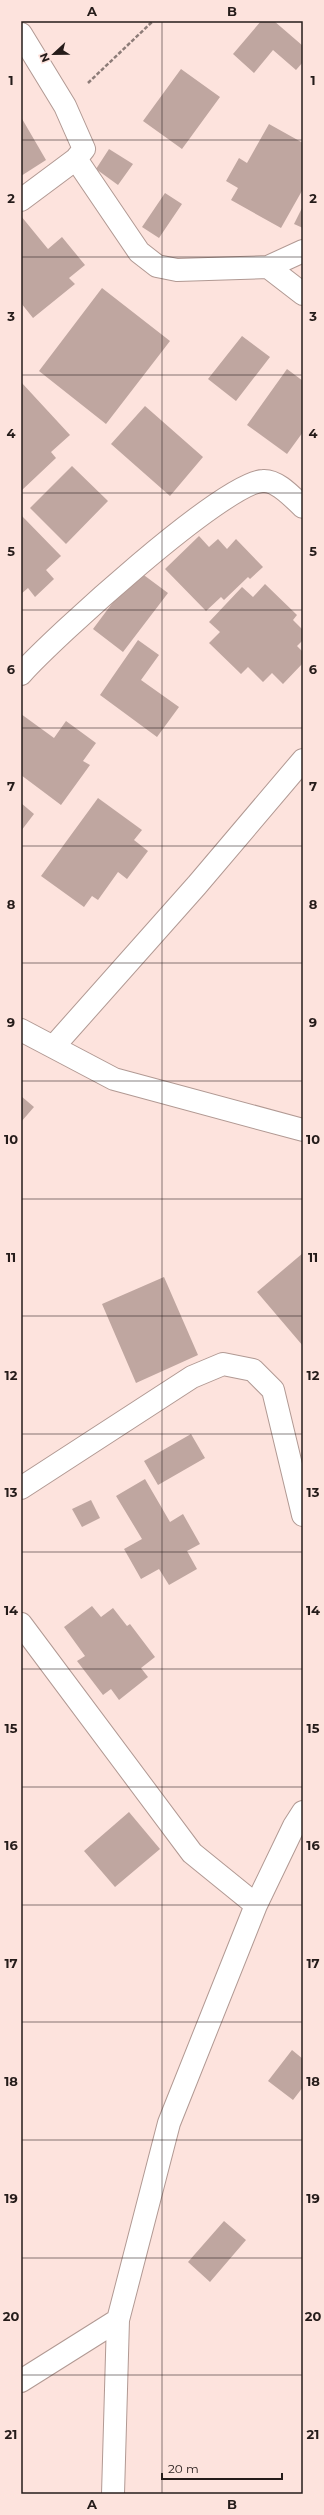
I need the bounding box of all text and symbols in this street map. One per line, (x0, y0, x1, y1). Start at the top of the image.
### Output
text: A (86, 3, 98, 19)
text: B (227, 3, 237, 19)
north arrow (34, 34, 74, 74)
text: N (37, 51, 53, 64)
text: 1 (8, 72, 14, 88)
text: 1 (310, 72, 316, 88)
text: 2 (7, 190, 15, 206)
text: 2 (309, 190, 317, 206)
text: 3 (6, 308, 15, 324)
text: 3 (308, 308, 317, 324)
text: 4 (7, 425, 16, 441)
text: 4 (309, 425, 318, 441)
text: 5 (7, 543, 15, 559)
text: 5 (309, 543, 317, 559)
text: 6 (7, 661, 16, 677)
text: 6 (309, 661, 318, 677)
text: 7 (7, 778, 15, 794)
text: 7 (309, 778, 317, 794)
text: 8 (7, 896, 16, 912)
text: 8 (309, 896, 318, 912)
text: 9 (7, 1014, 15, 1030)
text: 9 (309, 1014, 317, 1030)
text: 10 (4, 1131, 18, 1147)
text: 10 (306, 1131, 320, 1147)
text: 11 (6, 1249, 16, 1265)
text: 11 (308, 1249, 318, 1265)
text: 12 (5, 1367, 18, 1383)
text: 12 (307, 1367, 320, 1383)
text: 13 (5, 1484, 18, 1500)
text: 13 (307, 1484, 320, 1500)
text: 14 (4, 1602, 18, 1618)
text: 14 (306, 1602, 320, 1618)
text: 15 (5, 1720, 18, 1736)
text: 15 (307, 1720, 320, 1736)
text: 16 (4, 1837, 18, 1853)
text: 16 (306, 1837, 320, 1853)
text: 17 (4, 1955, 18, 1971)
text: 17 (306, 1955, 320, 1971)
text: 18 (4, 2073, 18, 2089)
text: 18 (306, 2073, 320, 2089)
text: 19 (4, 2190, 18, 2206)
text: 19 (306, 2190, 320, 2206)
text: 20 (3, 2308, 19, 2324)
text: 20 (305, 2308, 321, 2324)
text: 21 (5, 2426, 17, 2442)
text: 21 (307, 2426, 319, 2442)
scale bar (162, 2455, 282, 2481)
text: 20 m (168, 2461, 199, 2476)
text: A (86, 2496, 98, 2512)
text: B (227, 2496, 237, 2512)

